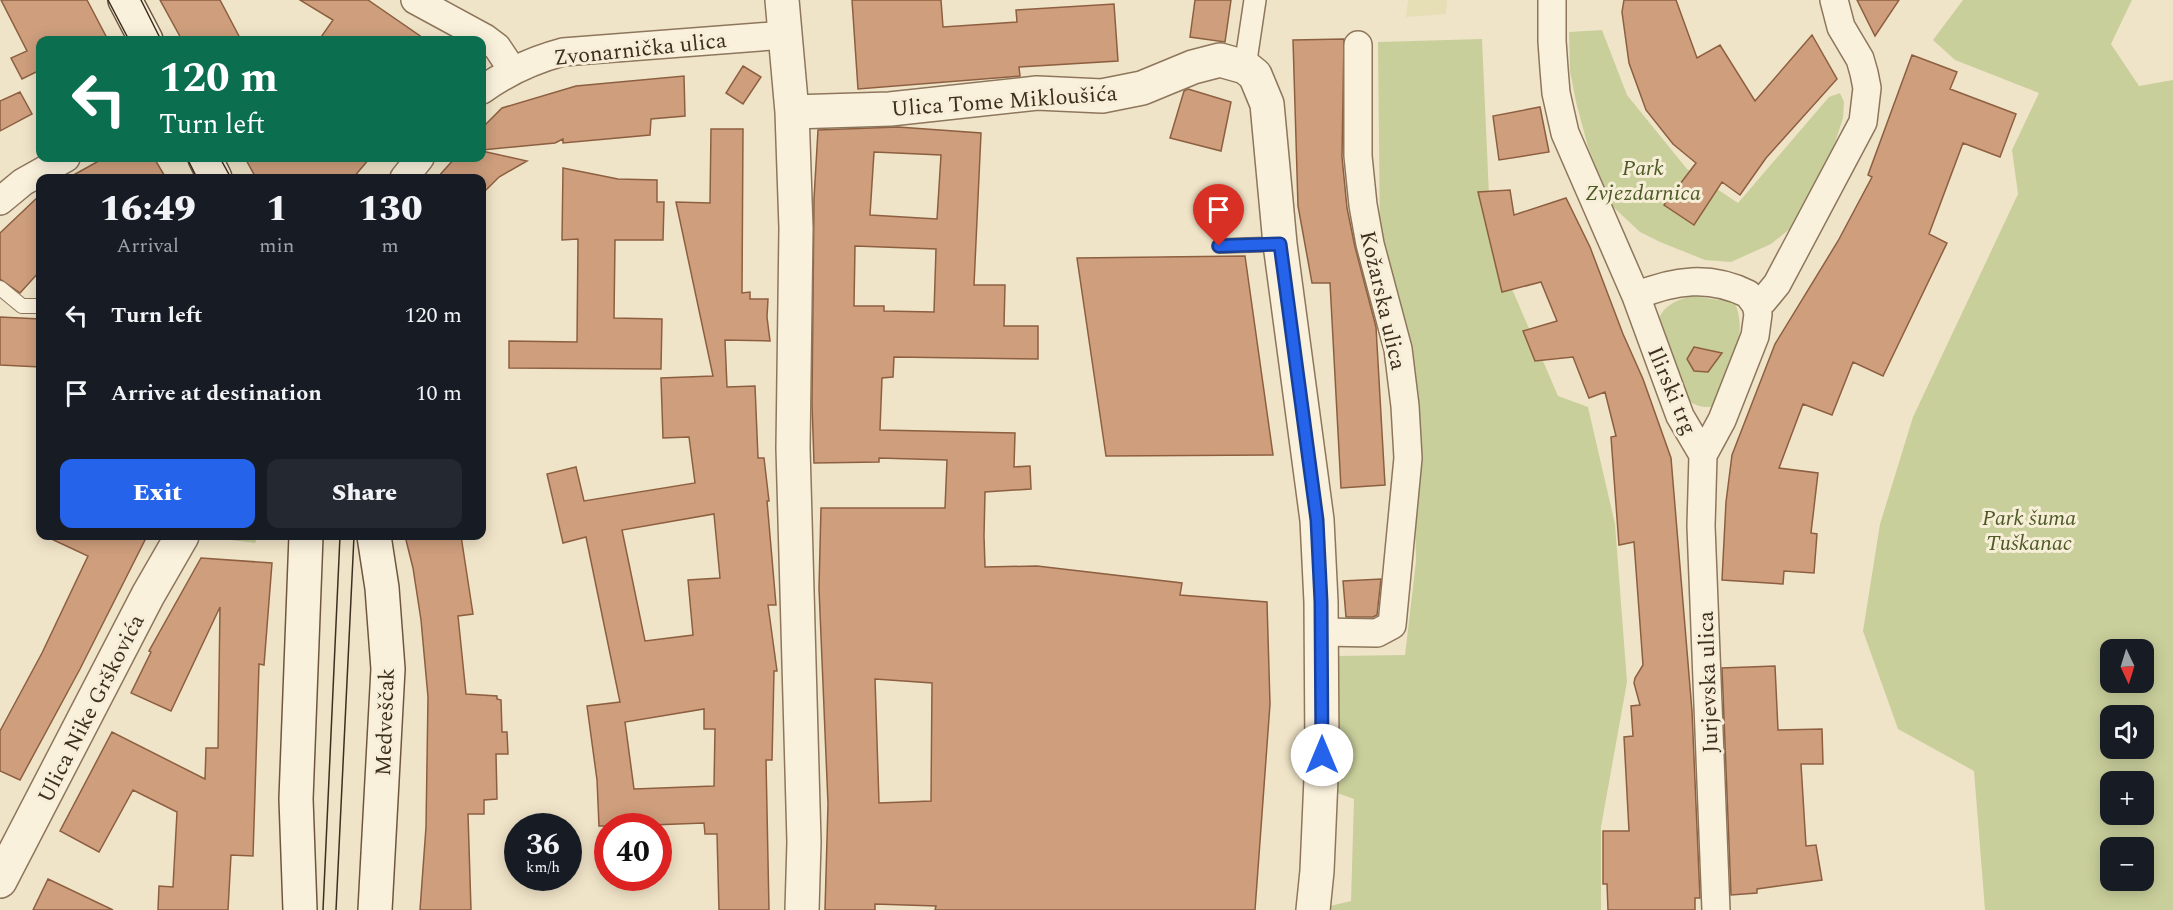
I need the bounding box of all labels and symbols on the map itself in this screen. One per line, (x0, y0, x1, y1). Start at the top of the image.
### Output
street label: Zvonarnička ulica (552, 24, 728, 75)
street label: Ulica Tome Mikloušića (890, 77, 1119, 126)
park label: Park Zvjezdarnica (1585, 152, 1701, 210)
pin (1193, 184, 1244, 246)
street label: Kožarska ulica (1351, 228, 1415, 373)
street label: Ilirski trg (1638, 341, 1705, 440)
park label: Park šuma Tuškanac (1982, 502, 2076, 560)
street label: Ulica Nike Grškovića (29, 608, 153, 809)
street label: Jurjevska ulica (1690, 610, 1727, 754)
north arrow (2100, 639, 2154, 693)
street label: Medveščak (367, 667, 404, 777)
position arrow (1290, 723, 1354, 787)
speed limit sign: 40 (594, 813, 672, 891)

